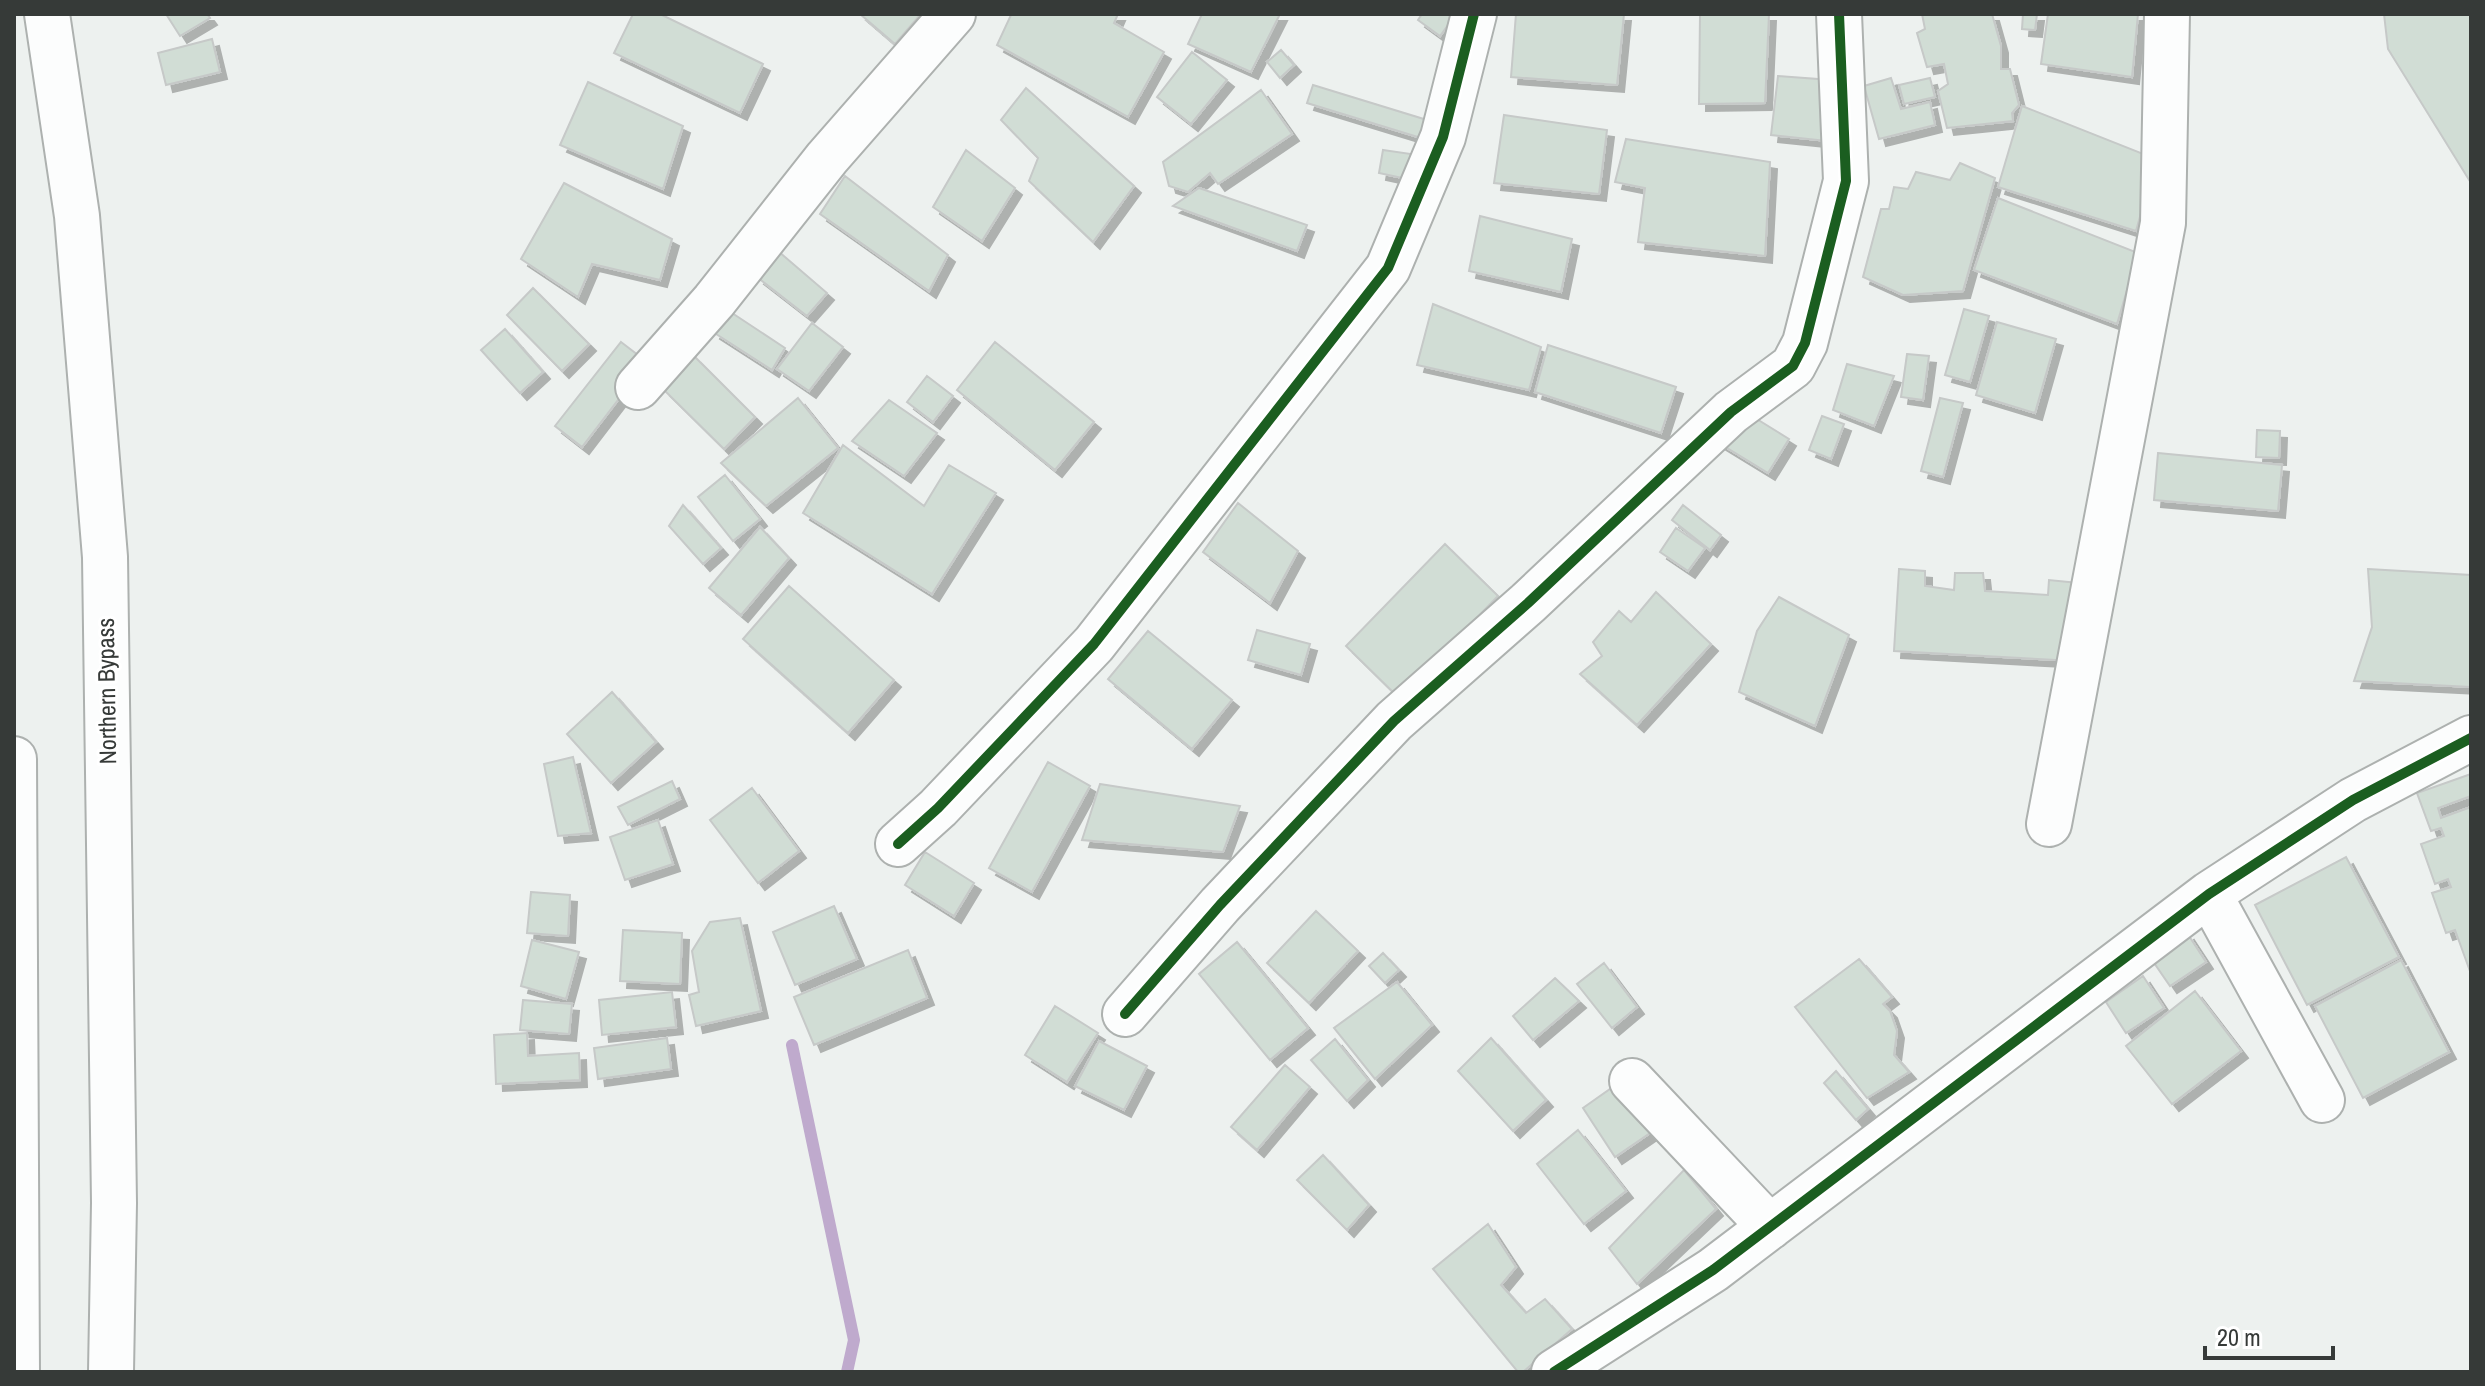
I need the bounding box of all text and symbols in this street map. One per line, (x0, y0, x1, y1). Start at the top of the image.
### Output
street label: Northern Bypass (89, 617, 123, 765)
scale bar (2205, 1310, 2333, 1360)
text: 20 m (2217, 1321, 2261, 1353)

